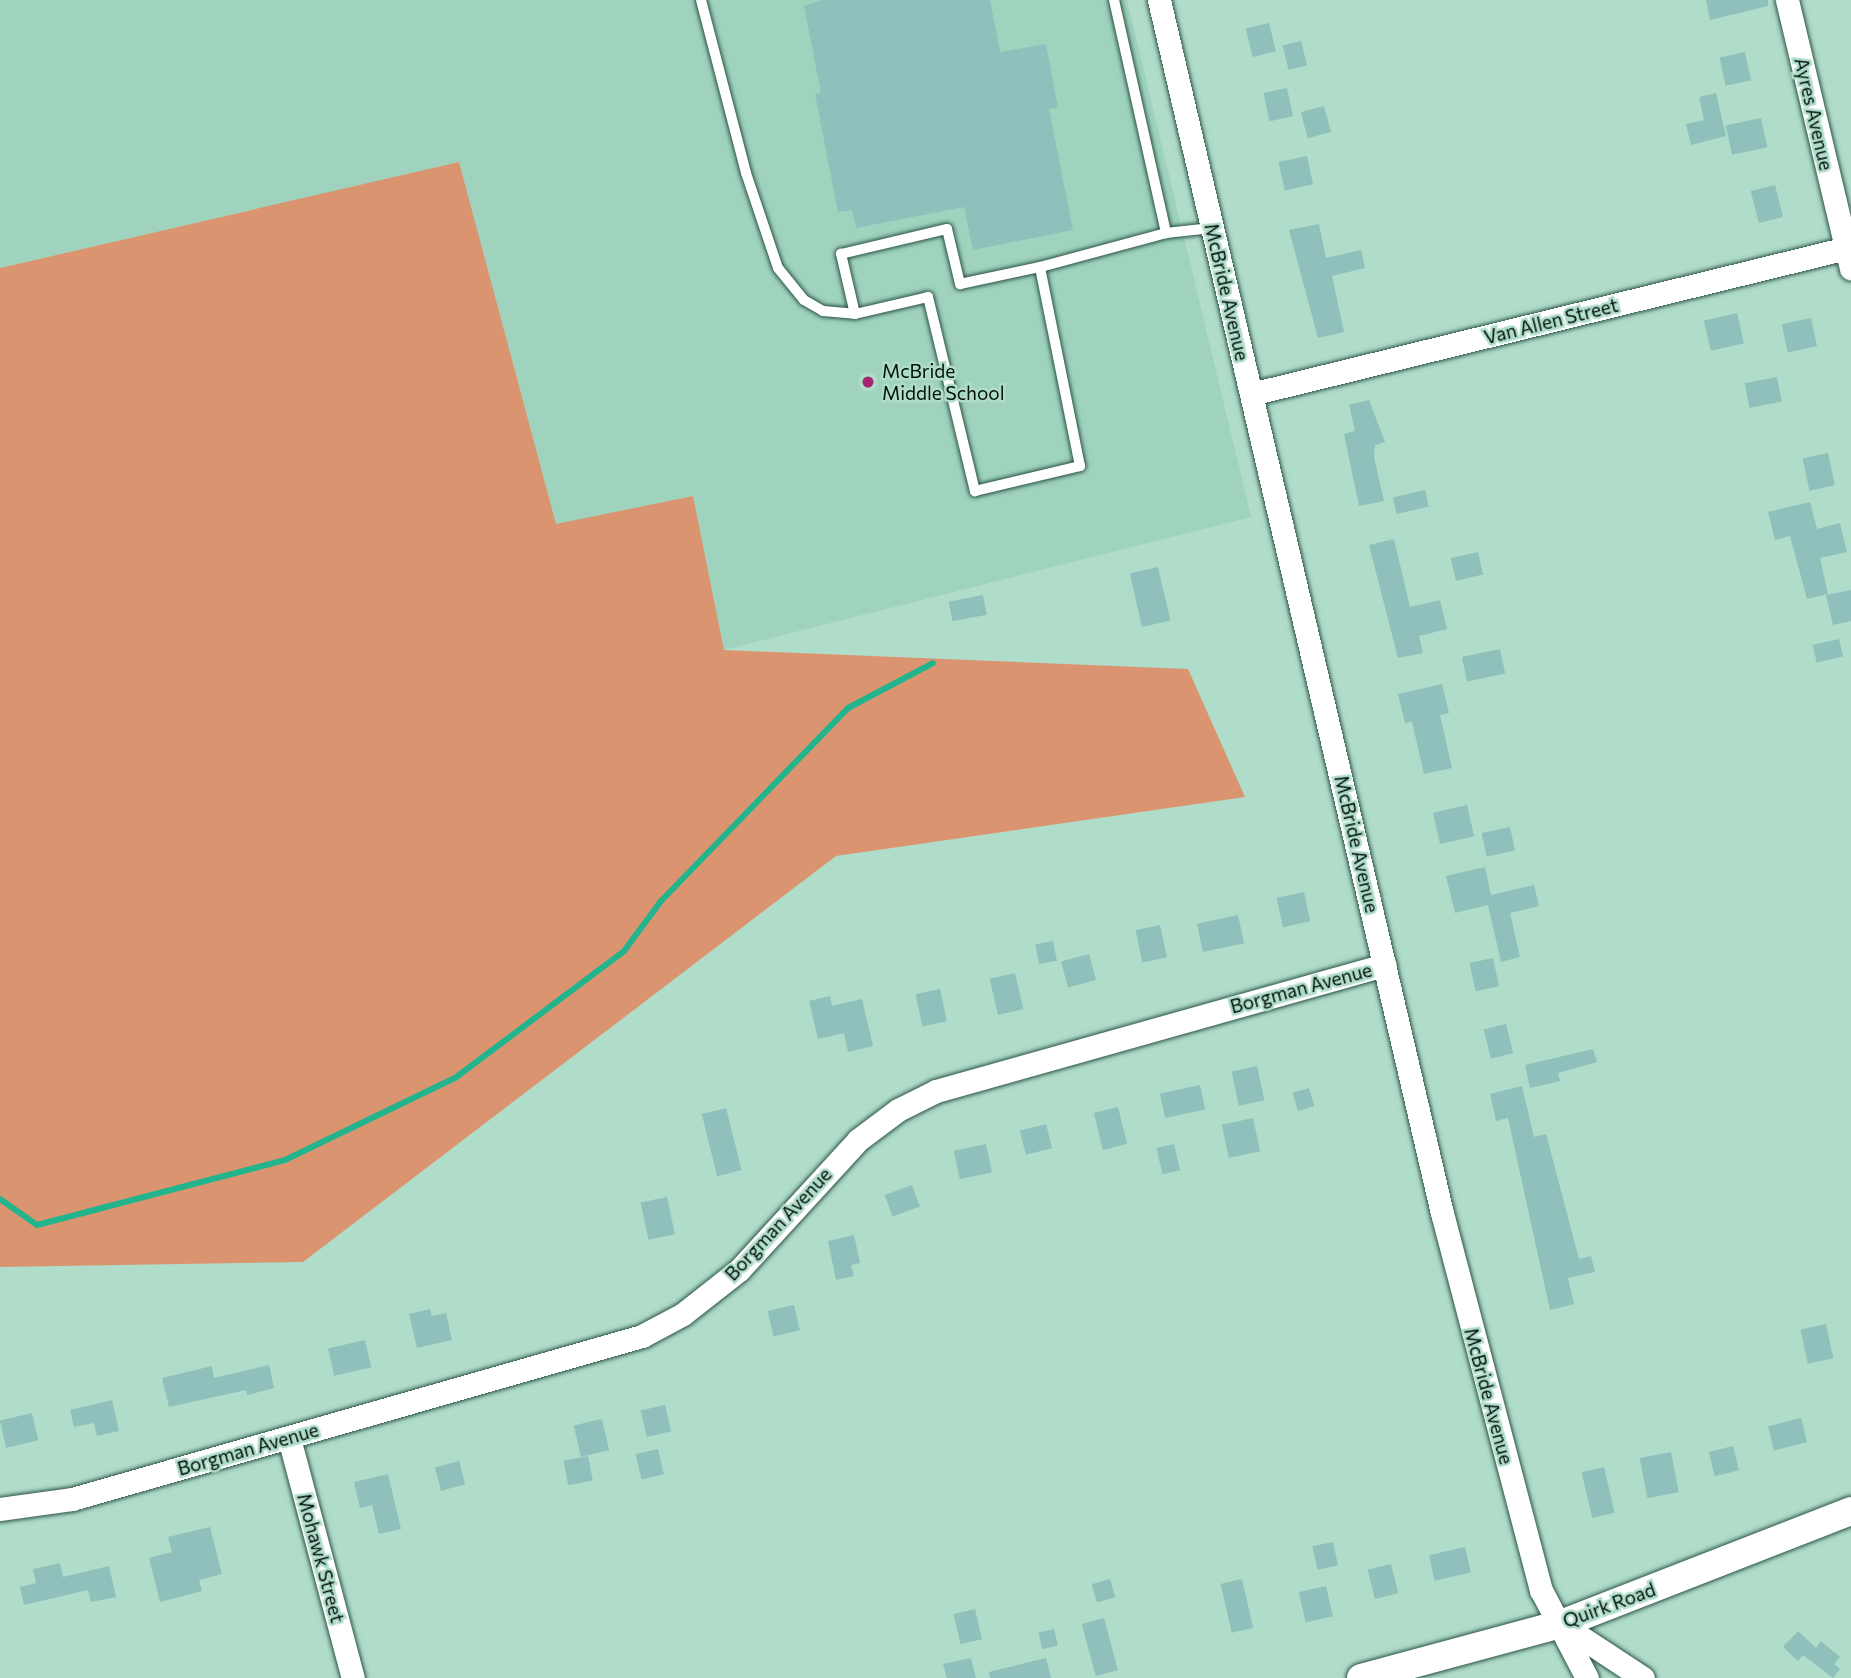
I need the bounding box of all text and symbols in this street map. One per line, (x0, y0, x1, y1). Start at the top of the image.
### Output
street label: Ayres Avenue (1790, 55, 1838, 173)
street label: McBride Avenue (1200, 221, 1254, 363)
street label: Van Allen Street (1482, 293, 1620, 349)
place label: McBride Middle School (882, 360, 1004, 404)
marker: McBride Middle School (860, 374, 876, 390)
street label: McBride Avenue (1330, 773, 1384, 915)
street label: Borgman Avenue (1228, 958, 1374, 1018)
street label: Borgman Avenue (720, 1163, 836, 1285)
street label: McBride Avenue (1460, 1325, 1518, 1467)
street label: Borgman Avenue (175, 1418, 321, 1480)
street label: Mohawk Street (293, 1491, 349, 1625)
street label: Quirk Road (1560, 1578, 1658, 1632)

